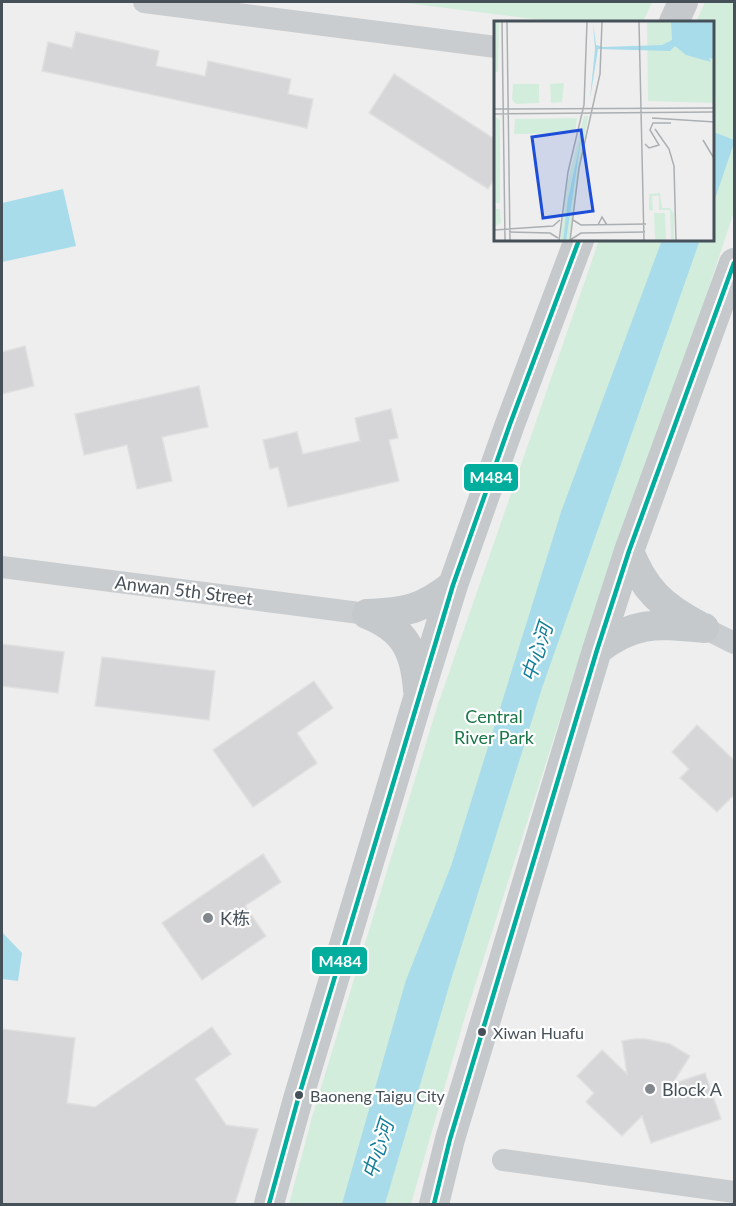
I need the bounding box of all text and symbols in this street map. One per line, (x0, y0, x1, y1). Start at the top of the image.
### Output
inset map (494, 21, 715, 242)
line badge: M484 (463, 463, 519, 492)
text: M484 (470, 467, 512, 486)
street label: Anwan 5th Street (114, 571, 255, 609)
water label: 中心河 (515, 616, 558, 684)
park label: Central River Park (454, 705, 535, 748)
place label: K栋 (220, 907, 250, 929)
marker: K栋 (201, 911, 215, 925)
line badge: M484 (311, 946, 368, 975)
text: M484 (319, 951, 361, 970)
place label: Xiwan Huafu (493, 1023, 584, 1042)
marker: Xiwan Huafu (476, 1026, 488, 1038)
place label: Block A (662, 1078, 723, 1100)
marker: Block A (643, 1082, 657, 1096)
place label: Baoneng Taigu City (310, 1086, 445, 1105)
marker: Baoneng Taigu City (293, 1089, 305, 1101)
water label: 中心河 (356, 1113, 399, 1181)

